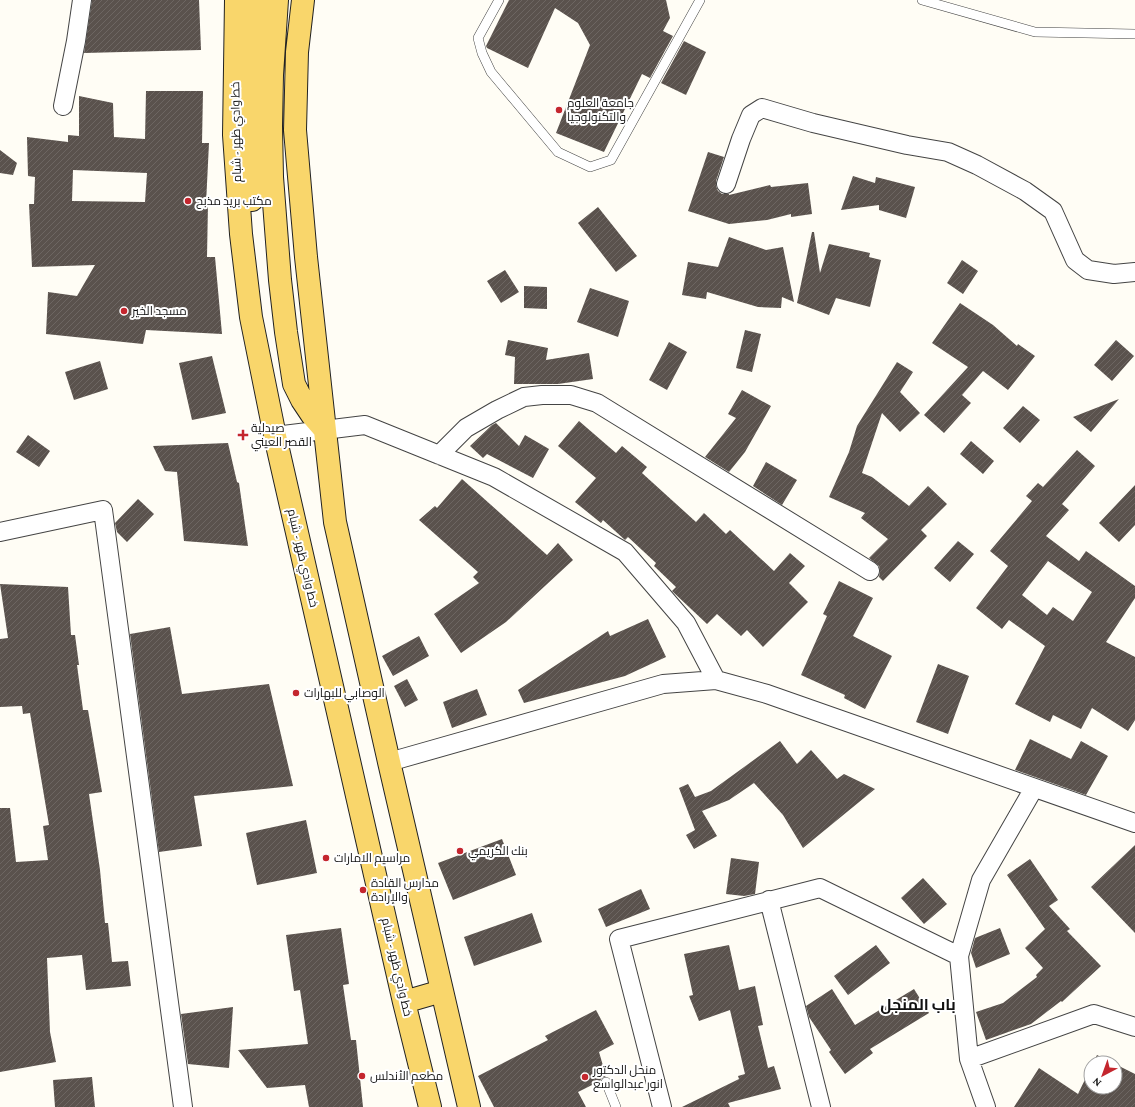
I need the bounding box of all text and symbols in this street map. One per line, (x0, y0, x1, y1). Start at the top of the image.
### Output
street label: خط وادي ظهر - شبام (228, 81, 247, 183)
place label: جامعة العلوم والتكنولوجيا (567, 96, 634, 124)
marker: جامعة العلوم والتكنولوجيا (554, 105, 564, 115)
place label: مكتب بريد مذبح (196, 194, 272, 209)
marker: مكتب بريد مذبح (183, 196, 193, 206)
place label: مسجد الخير (131, 304, 187, 318)
marker: مسجد الخير (119, 306, 129, 316)
place label: صيدلية القصر العيني (251, 421, 312, 452)
marker: صيدلية القصر العيني (238, 430, 248, 440)
street label: خط وادي ظهر - شبام (282, 507, 321, 609)
place label: الوصابي للبهارات (304, 686, 385, 703)
marker: الوصابي للبهارات (291, 688, 301, 698)
place label: بنك الكريمي (468, 844, 528, 861)
marker: بنك الكريمي (455, 846, 465, 856)
place label: مراسيم الامارات (334, 851, 410, 866)
marker: مراسيم الامارات (321, 853, 331, 863)
place label: مدارس القادة والإرادة (371, 876, 439, 904)
marker: مدارس القادة والإرادة (358, 885, 368, 895)
street label: خط وادي ظهر - شبام (376, 916, 415, 1018)
district label: باب المنجل (880, 996, 956, 1014)
north arrow (1083, 1055, 1123, 1095)
place label: منحل الدكتور انور عبدالواسع (592, 1063, 663, 1092)
place label: مطعم الأندلس (370, 1069, 443, 1084)
marker: مطعم الأندلس (357, 1071, 367, 1081)
marker: منحل الدكتور انور عبدالواسع (580, 1072, 590, 1082)
text: N (1089, 1075, 1103, 1090)

